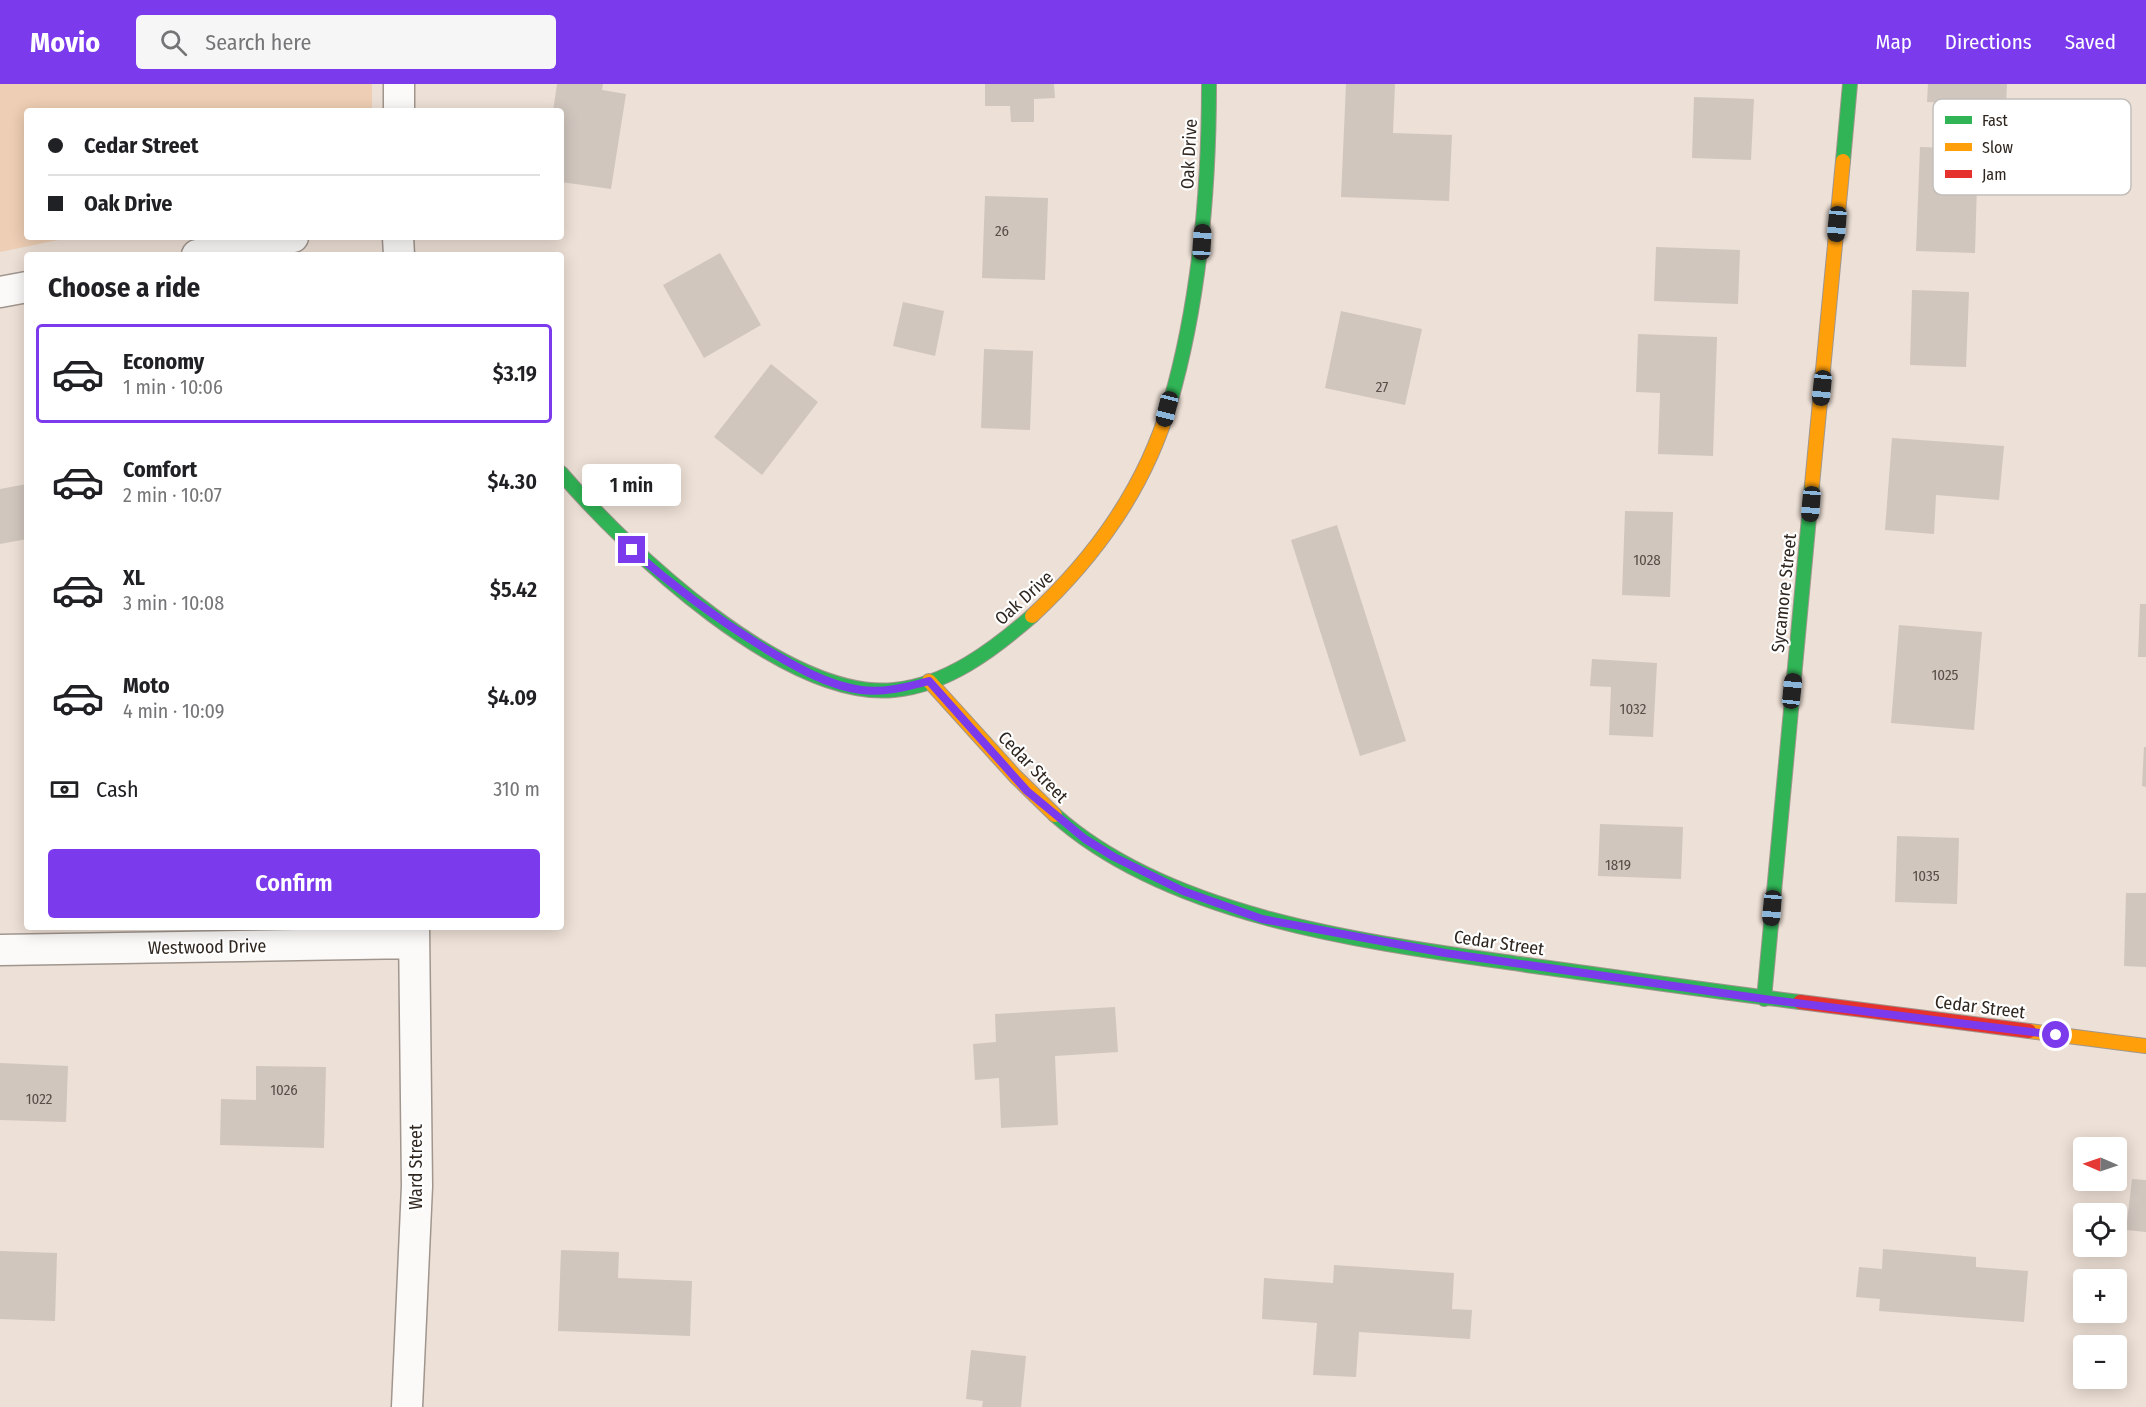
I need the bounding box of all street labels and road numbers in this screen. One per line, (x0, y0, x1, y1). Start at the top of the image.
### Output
street label: Oak Drive (1176, 118, 1202, 190)
street label: Sycamore Street (1767, 532, 1801, 654)
street label: Oak Drive (990, 566, 1058, 630)
street label: Cedar Street (994, 727, 1073, 807)
street label: Cedar Street (1452, 926, 1546, 960)
street label: Westwood Drive (148, 935, 267, 959)
street label: Cedar Street (1934, 991, 2027, 1023)
street label: Ward Street (405, 1124, 427, 1210)

